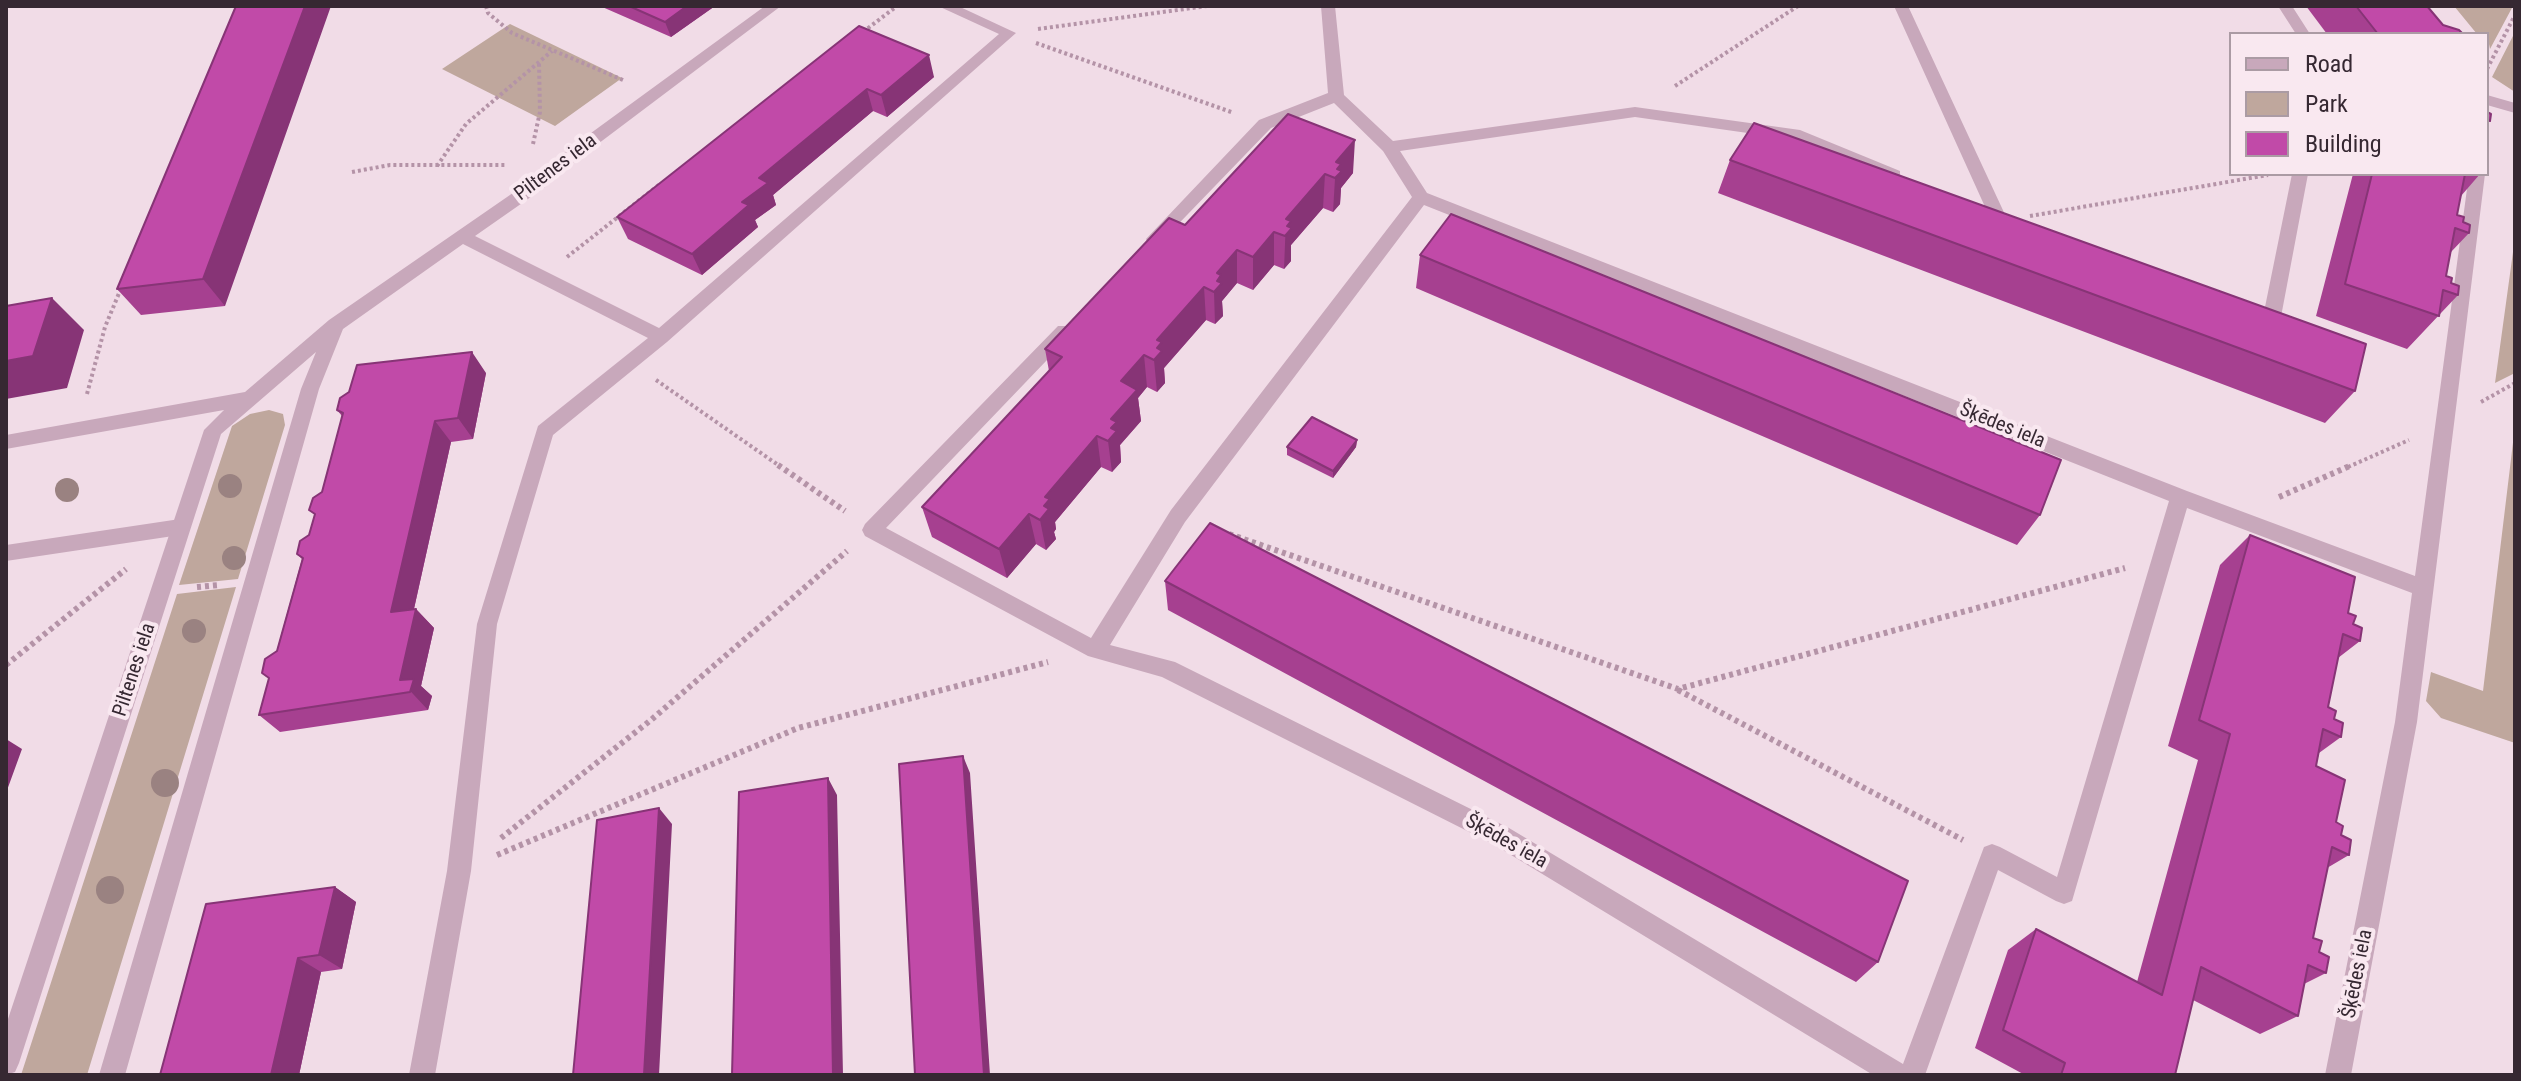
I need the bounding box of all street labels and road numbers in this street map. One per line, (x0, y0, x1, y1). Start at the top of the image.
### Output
street label: Piltenes iela (510, 129, 602, 207)
street label: Šķēdes iela (1956, 398, 2048, 454)
street label: Piltenes iela (109, 620, 161, 720)
street label: Šķēdes iela (1461, 810, 1551, 874)
street label: Šķēdes iela (2338, 928, 2378, 1020)

